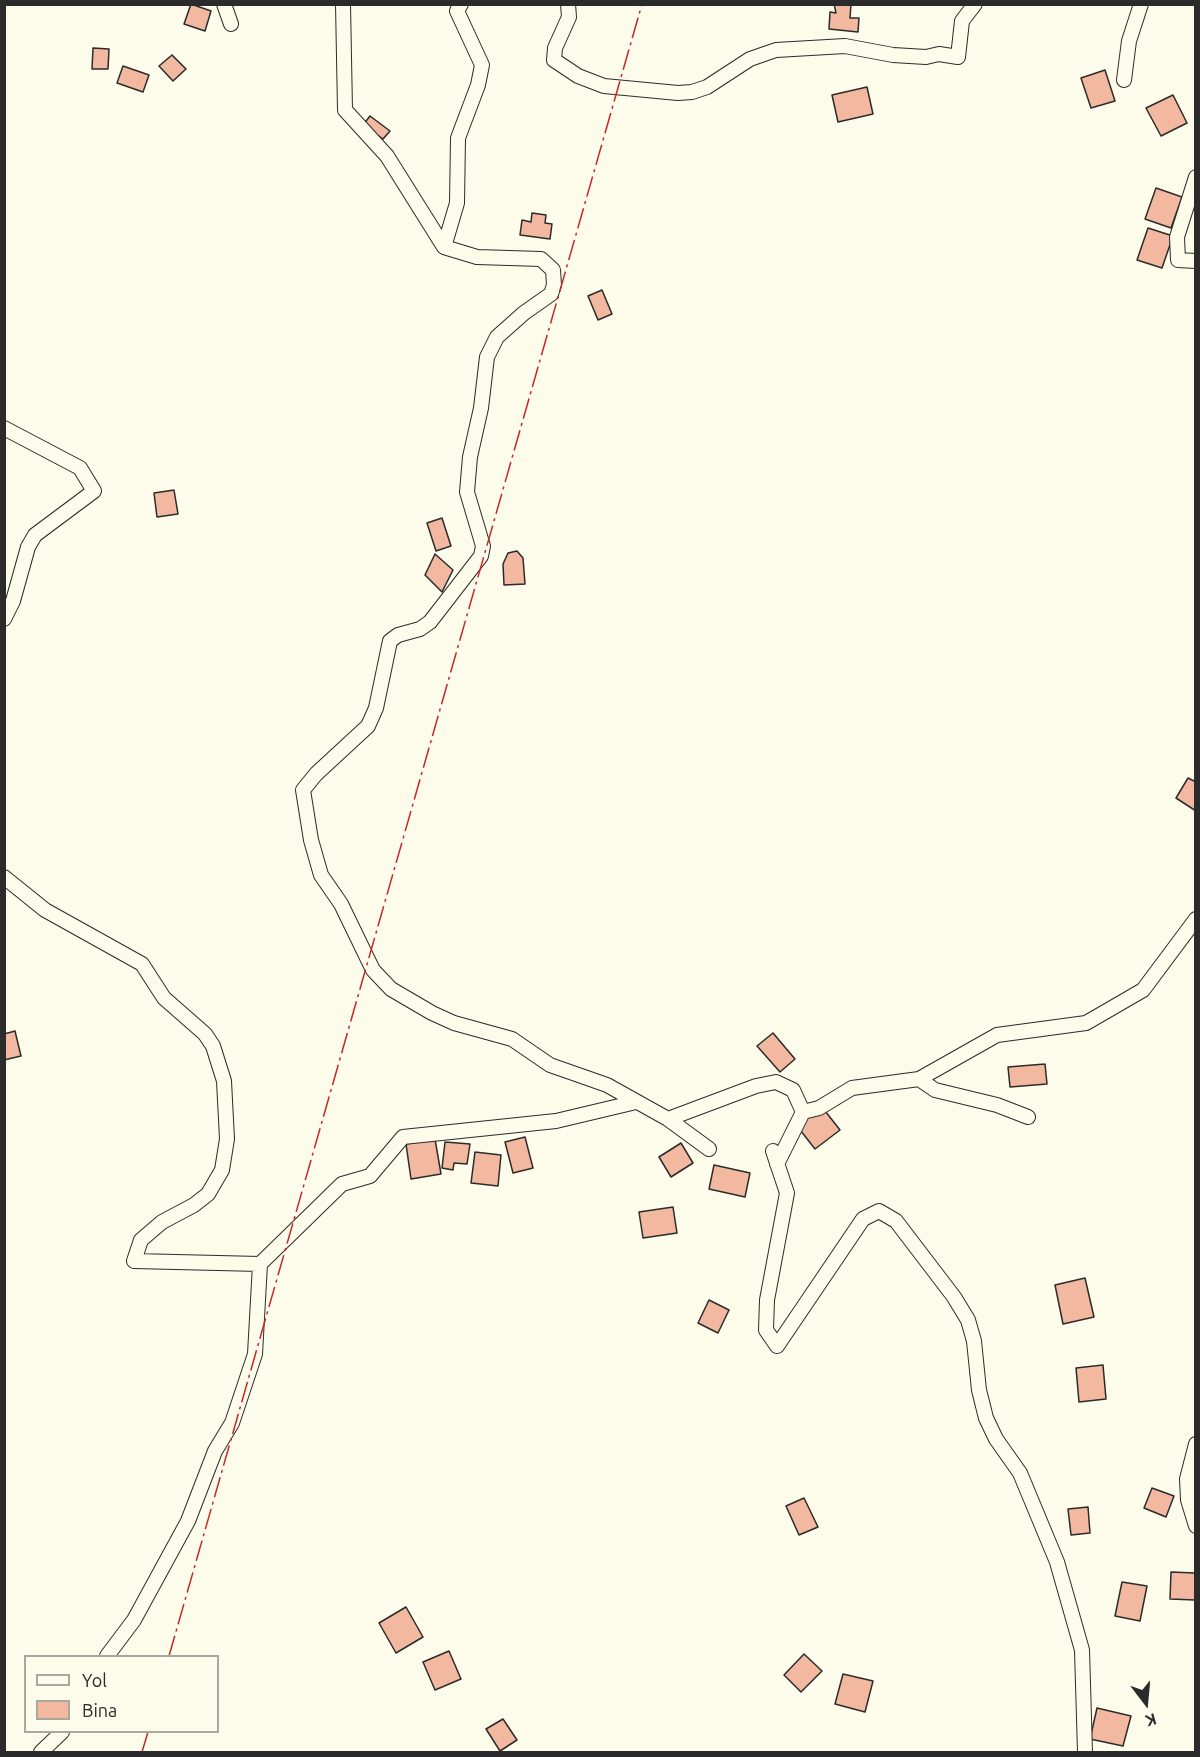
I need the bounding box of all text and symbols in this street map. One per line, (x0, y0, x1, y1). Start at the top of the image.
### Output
legend (24, 1655, 219, 1733)
text: Yol (82, 1670, 107, 1690)
north arrow (1116, 1673, 1176, 1733)
text: Bina (82, 1700, 117, 1720)
text: K (1143, 1710, 1159, 1730)

